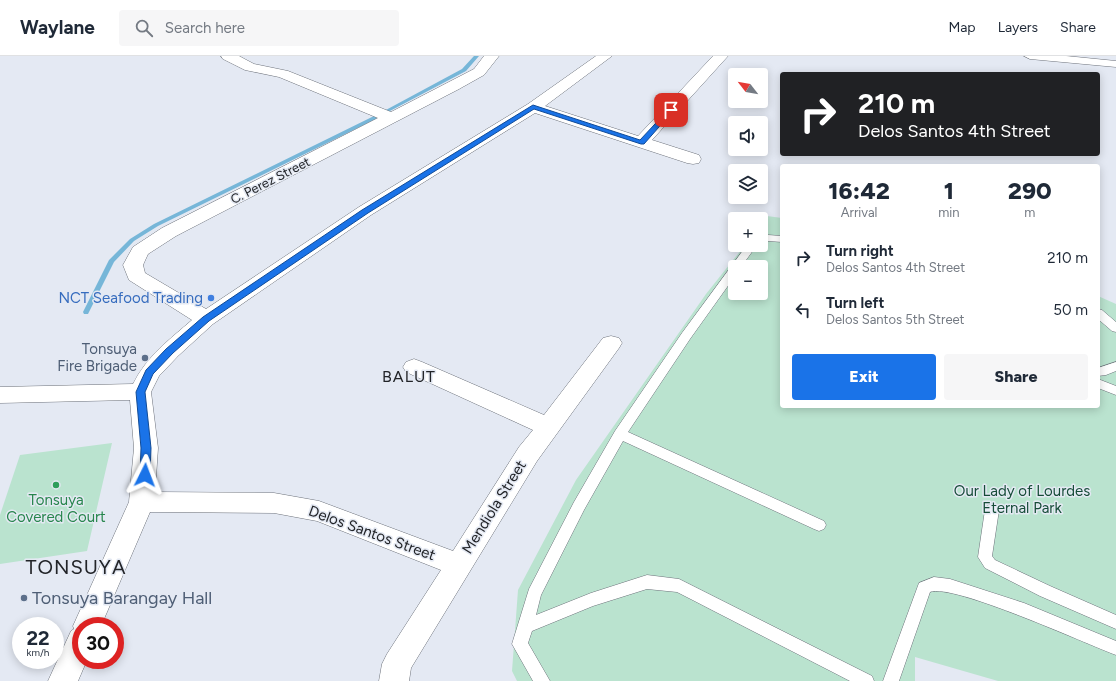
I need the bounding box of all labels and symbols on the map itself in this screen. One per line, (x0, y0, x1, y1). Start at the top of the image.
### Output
north arrow (728, 68, 768, 108)
pin (654, 93, 688, 127)
street label: C. Perez Street (228, 154, 313, 207)
place label: NCT Seafood Trading (58, 289, 203, 307)
marker: NCT Seafood Trading (206, 293, 216, 303)
place label: Tonsuya Fire Brigade (57, 340, 137, 375)
marker: Tonsuya Fire Brigade (140, 353, 150, 363)
district label: BALUT (382, 367, 436, 386)
position arrow (124, 454, 166, 496)
street label: Mendiola Street (458, 457, 530, 557)
marker: Tonsuya Covered Court (51, 480, 61, 490)
park label: Our Lady of Lourdes Eternal Park (954, 482, 1090, 517)
place label: Tonsuya Covered Court (6, 491, 106, 526)
street label: Delos Santos Street (306, 502, 438, 564)
district label: TONSUYA (26, 555, 126, 579)
place label: Tonsuya Barangay Hall (32, 587, 212, 609)
marker: Tonsuya Barangay Hall (19, 593, 29, 603)
speed limit sign: 30 (72, 617, 124, 669)

